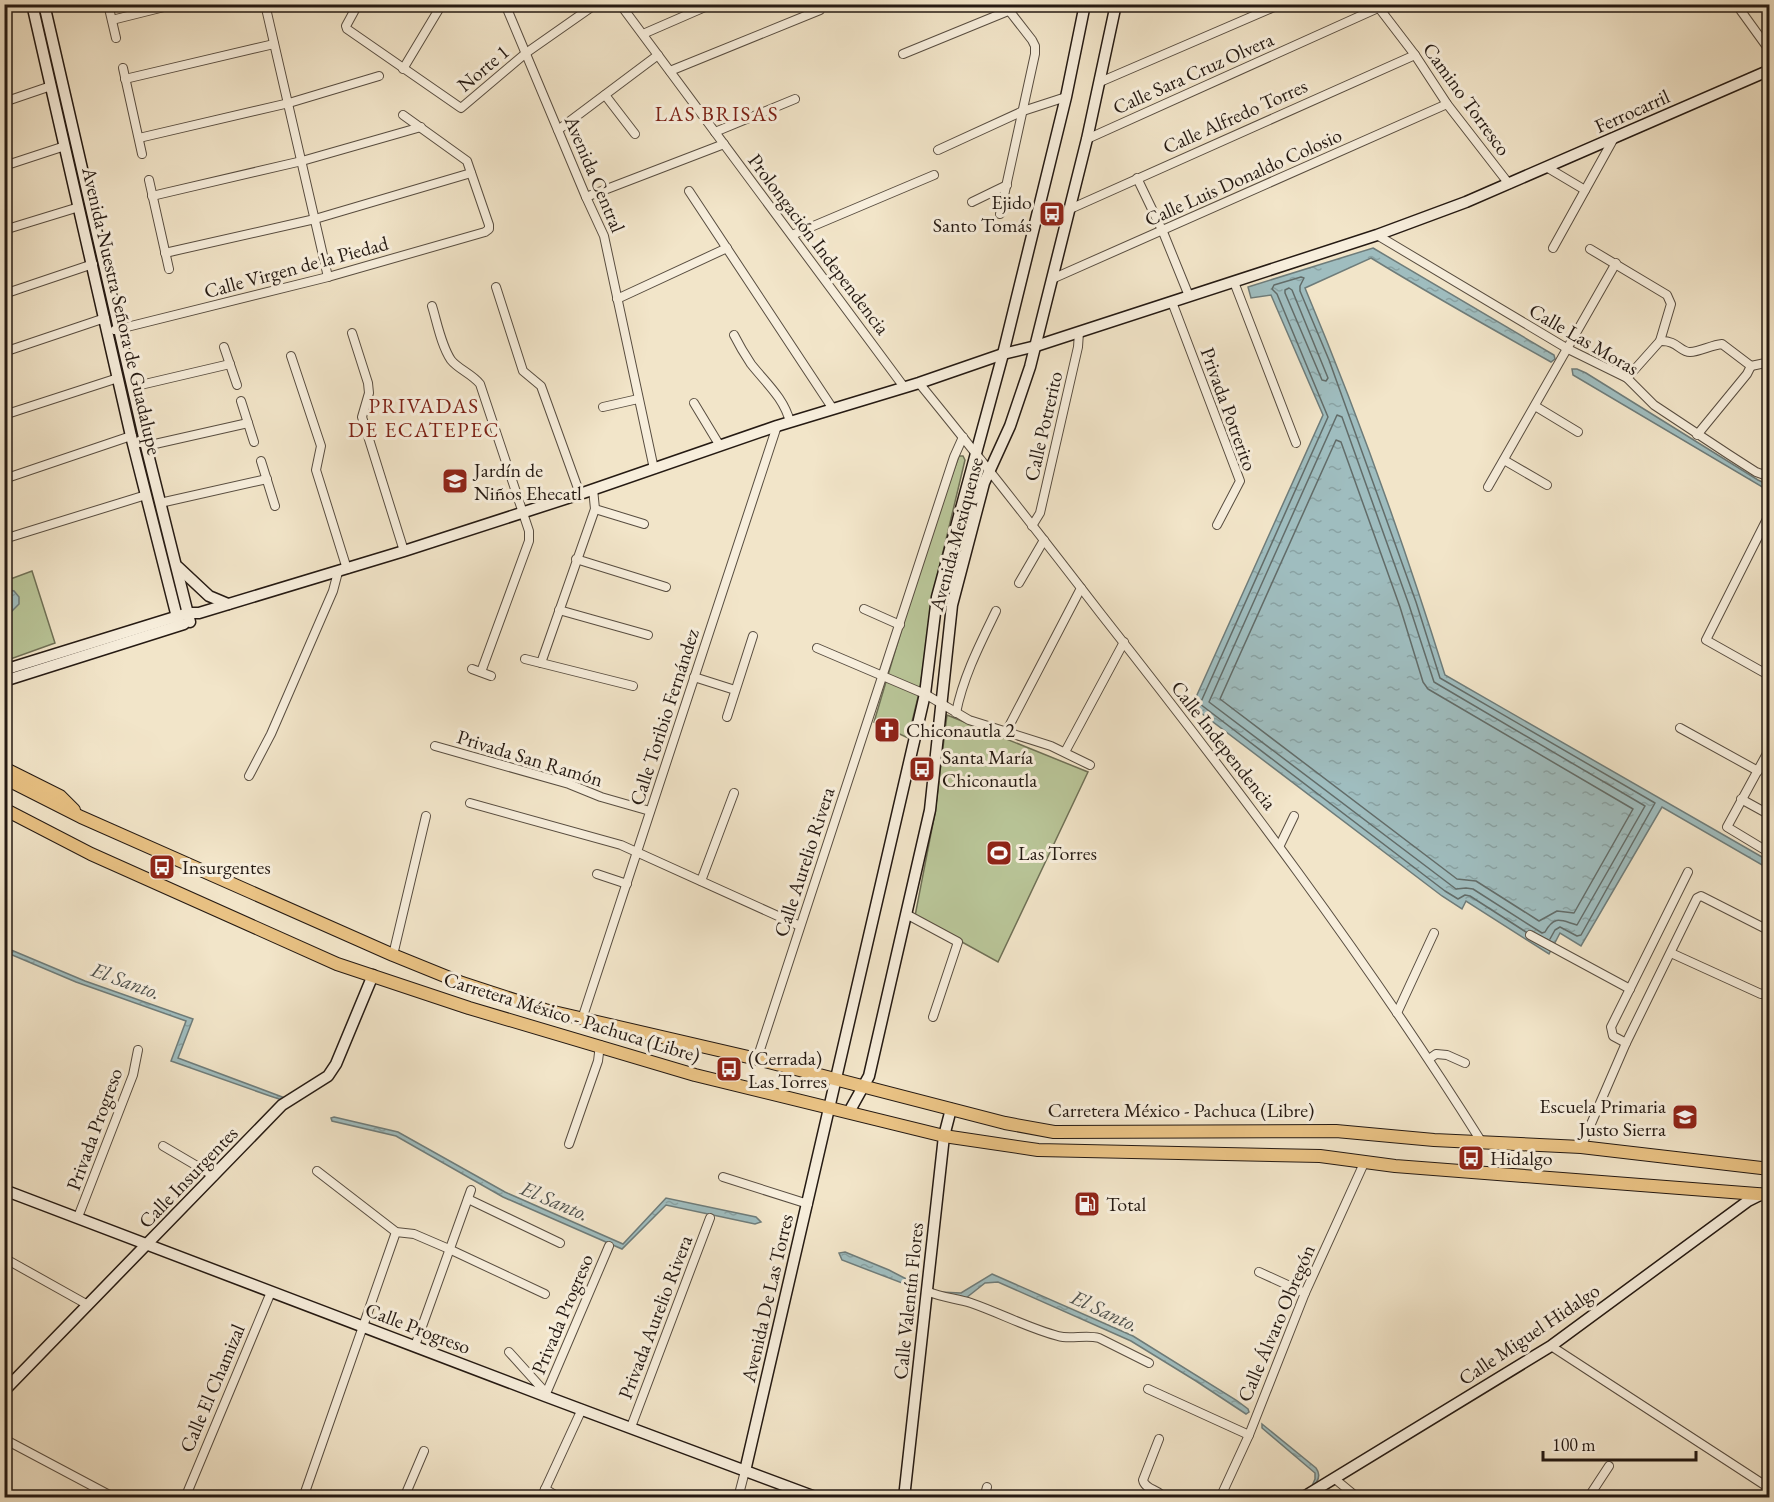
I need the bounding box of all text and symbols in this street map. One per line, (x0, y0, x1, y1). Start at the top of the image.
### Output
street label: Calle Sara Cruz Olvera (1109, 26, 1277, 120)
street label: Camino Torresco (1417, 37, 1517, 161)
street label: Norte 1 (452, 39, 514, 97)
street label: Calle Alfredo Torres (1159, 72, 1311, 160)
street label: Ferrocarril (1590, 83, 1674, 139)
district label: LAS BRISAS (655, 100, 779, 127)
street label: Avenida Central (558, 111, 631, 236)
street label: Calle Luis Donaldo Colosio (1140, 122, 1346, 232)
street label: Prolongación Independencia (742, 148, 896, 340)
street label: Avenida Nuestra Señora de Guadalupe (76, 164, 168, 458)
place label: Ejido Santo Tomás (933, 189, 1032, 238)
bus stop icon: Ejido Santo Tomás (1037, 199, 1067, 229)
street label: Calle Virgen de la Piedad (201, 230, 392, 304)
street label: Calle Las Moras (1525, 297, 1643, 381)
street label: Privada Potrerito (1195, 344, 1263, 474)
street label: Calle Potrerito (1018, 368, 1068, 484)
district label: PRIVADAS DE ECATEPEC (348, 392, 500, 443)
street label: Avenida Mexiquense (923, 454, 989, 615)
place label: Jardín de Niños Ehecatl (472, 457, 582, 506)
school or university icon: Jardín de Niños Ehecatl (440, 466, 470, 496)
street label: Calle Toribio Fernández (623, 625, 705, 809)
street label: Calle Independencia (1165, 675, 1283, 815)
church icon: Chiconautla 2 (872, 715, 902, 745)
place label: Chiconautla 2 (906, 717, 1015, 743)
street label: Privada San Ramón (454, 723, 607, 793)
place label: Santa María Chiconautla (942, 744, 1037, 793)
bus stop icon: Santa María Chiconautla (907, 754, 937, 784)
street label: Calle Aurelio Rivera (768, 784, 840, 940)
sports icon: Las Torres (984, 838, 1014, 868)
place label: Las Torres (1018, 840, 1097, 866)
bus stop icon: Insurgentes (147, 852, 177, 882)
place label: Insurgentes (182, 854, 271, 880)
water label: El Santo. (87, 955, 164, 1005)
street label: Carretera México - Pachuca (Libre) (441, 966, 703, 1068)
place label: (Cerrada) Las Torres (748, 1045, 827, 1094)
bus stop icon: (Cerrada) Las Torres (714, 1054, 744, 1084)
street label: Privada Progreso (60, 1064, 128, 1194)
place label: Escuela Primaria Justo Sierra (1539, 1093, 1666, 1142)
street label: Carretera México - Pachuca (Libre) (1048, 1097, 1314, 1123)
school or university icon: Escuela Primaria Justo Sierra (1670, 1102, 1700, 1132)
street label: Calle Insurgentes (133, 1120, 243, 1234)
bus stop icon: Hidalgo (1456, 1143, 1486, 1173)
place label: Hidalgo (1490, 1145, 1553, 1171)
water label: El Santo. (516, 1174, 593, 1227)
fuel station icon: Total (1072, 1189, 1102, 1219)
place label: Total (1106, 1191, 1146, 1217)
street label: Avenida De Las Torres (735, 1211, 799, 1386)
street label: Calle Valentín Flores (887, 1221, 929, 1381)
street label: Privada Aurelio Rivera (612, 1231, 698, 1403)
street label: Calle Álvaro Obregón (1231, 1240, 1321, 1406)
street label: Privada Progreso (525, 1250, 599, 1378)
street label: Calle Miguel Hidalgo (1453, 1277, 1605, 1391)
water label: El Santo. (1066, 1283, 1143, 1338)
street label: Calle Progreso (362, 1296, 474, 1360)
street label: Calle El Chamizal (173, 1320, 251, 1456)
scale bar (1543, 1424, 1696, 1462)
text: 100 m (1552, 1433, 1596, 1456)

